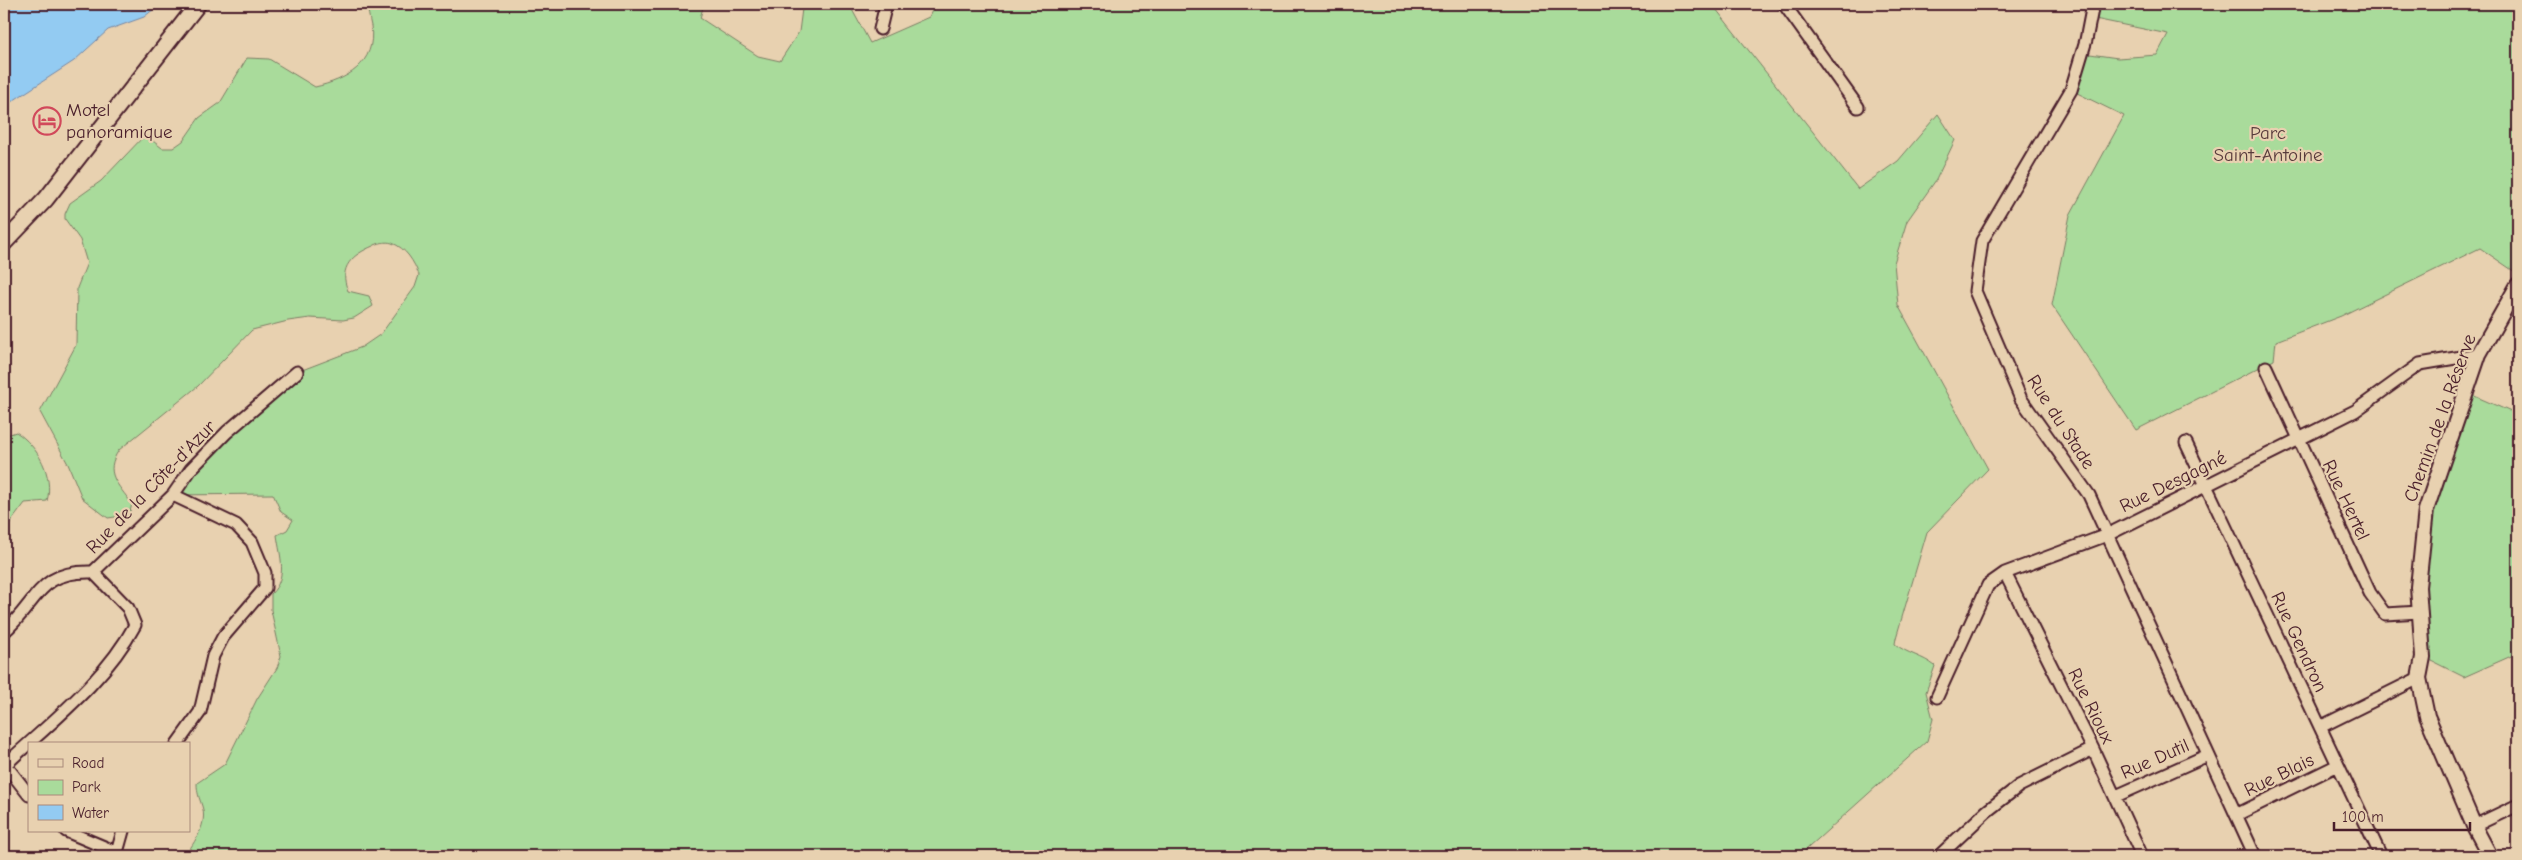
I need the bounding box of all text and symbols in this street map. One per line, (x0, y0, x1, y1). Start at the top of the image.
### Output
place label: Motel panoramique (66, 99, 173, 143)
hotel icon: Motel panoramique (32, 106, 62, 136)
park label: Parc Saint-Antoine (2213, 122, 2323, 166)
street label: Chemin de la Réserve (2399, 331, 2481, 505)
street label: Rue du Stade (2022, 371, 2100, 473)
street label: Rue de la Côte-d'Azur (82, 415, 221, 558)
street label: Rue Desgagné (2116, 447, 2230, 517)
street label: Rue Hertel (2318, 456, 2374, 544)
street label: Rue Gendron (2266, 588, 2332, 696)
street label: Rue Rioux (2063, 665, 2119, 748)
street label: Rue Dutil (2117, 734, 2193, 784)
legend (28, 742, 190, 832)
street label: Rue Blais (2241, 749, 2318, 801)
text: Road (72, 754, 104, 772)
text: Park (72, 778, 101, 796)
scale bar (2334, 800, 2471, 832)
text: Water (72, 804, 109, 822)
text: 100 m (2342, 808, 2384, 826)

